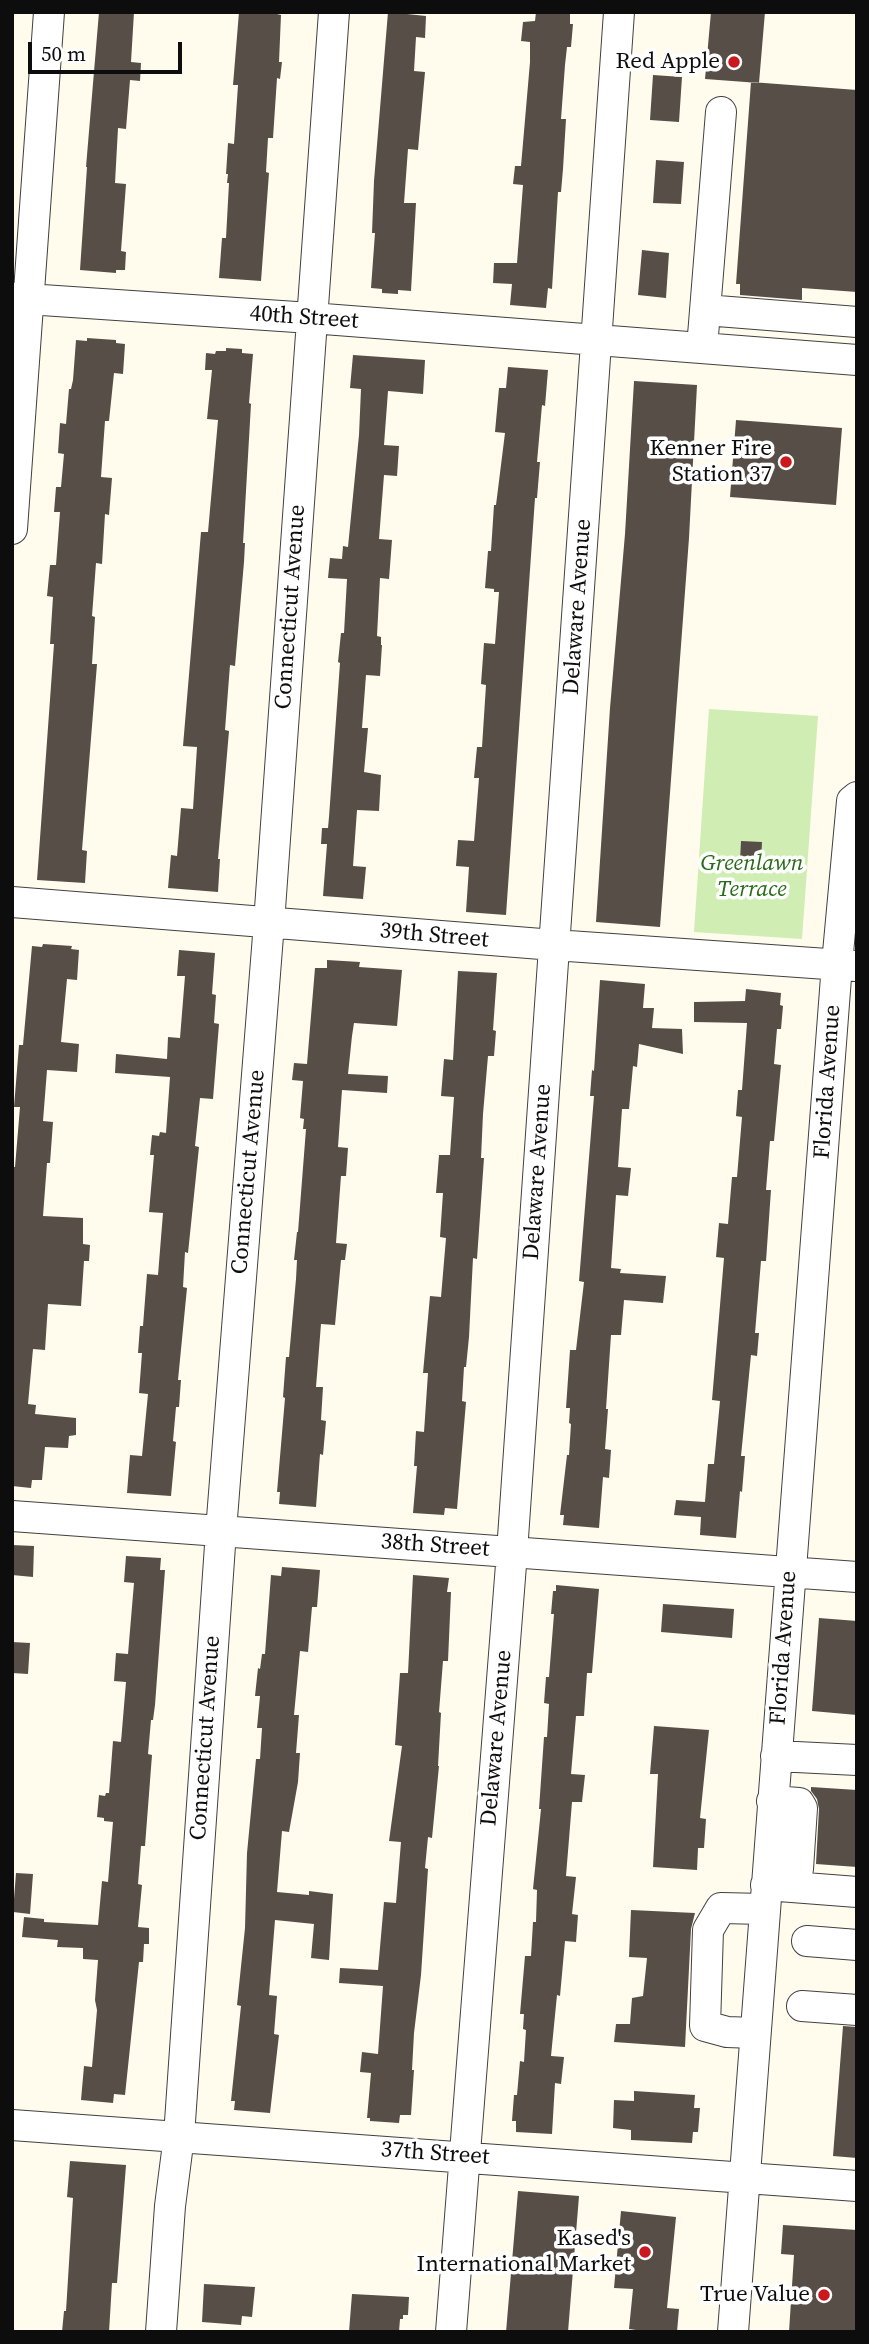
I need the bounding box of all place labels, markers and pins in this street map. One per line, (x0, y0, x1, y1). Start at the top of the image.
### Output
place label: Red Apple (616, 48, 720, 76)
marker: Red Apple (726, 54, 742, 70)
place label: Kenner Fire Station 37 (650, 435, 772, 489)
marker: Kenner Fire Station 37 (778, 454, 794, 470)
place label: Kased's International Market (417, 2225, 631, 2279)
marker: Kased's International Market (637, 2244, 653, 2260)
place label: True Value (700, 2281, 810, 2309)
marker: True Value (816, 2287, 832, 2303)

